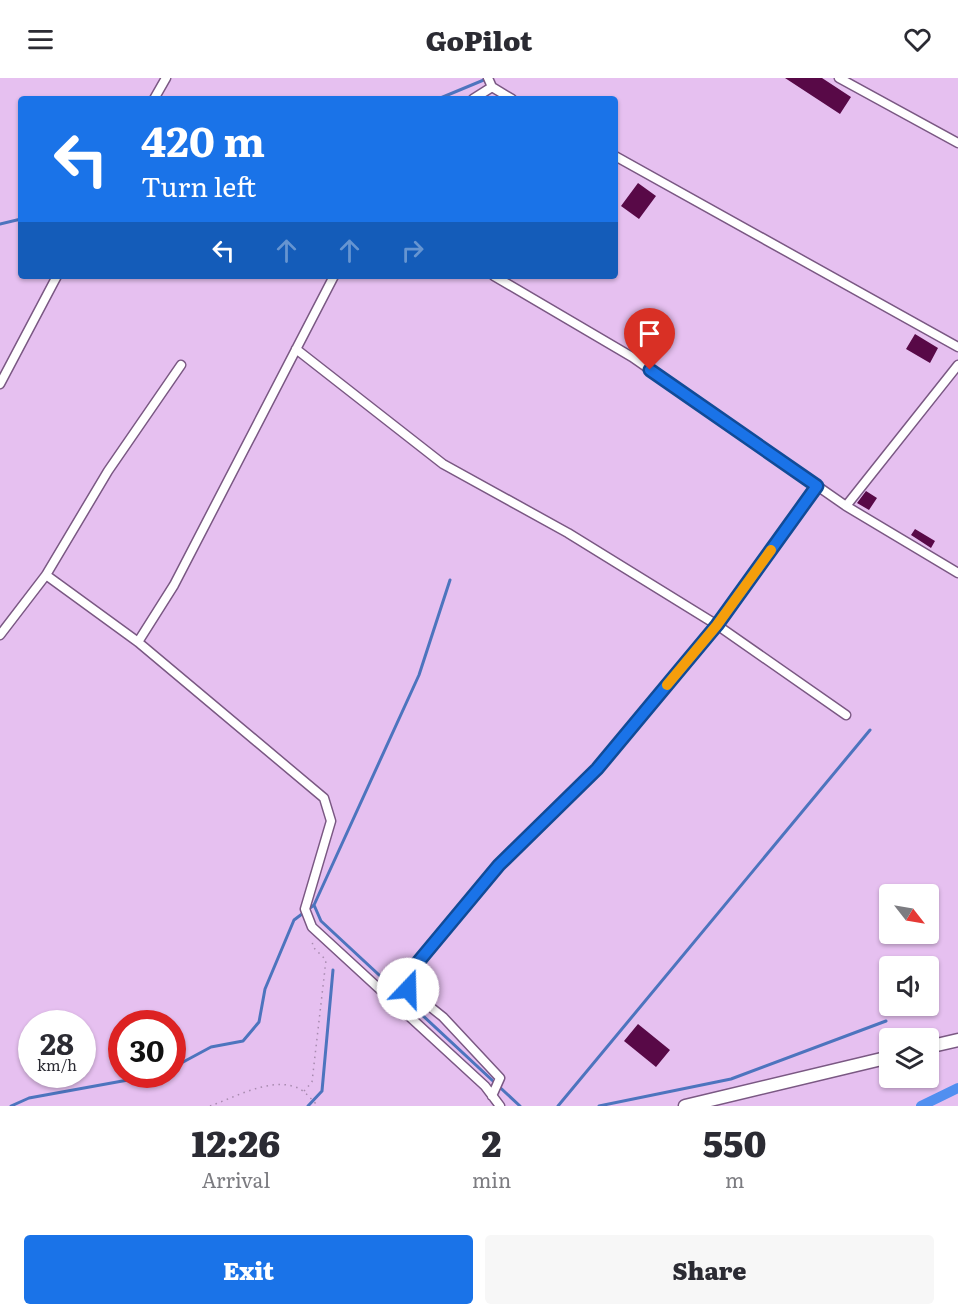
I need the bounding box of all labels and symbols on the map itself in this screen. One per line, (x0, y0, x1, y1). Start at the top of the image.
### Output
pin (624, 308, 675, 370)
north arrow (879, 884, 939, 944)
position arrow (376, 957, 440, 1021)
speed limit sign: 30 (108, 1010, 186, 1088)

